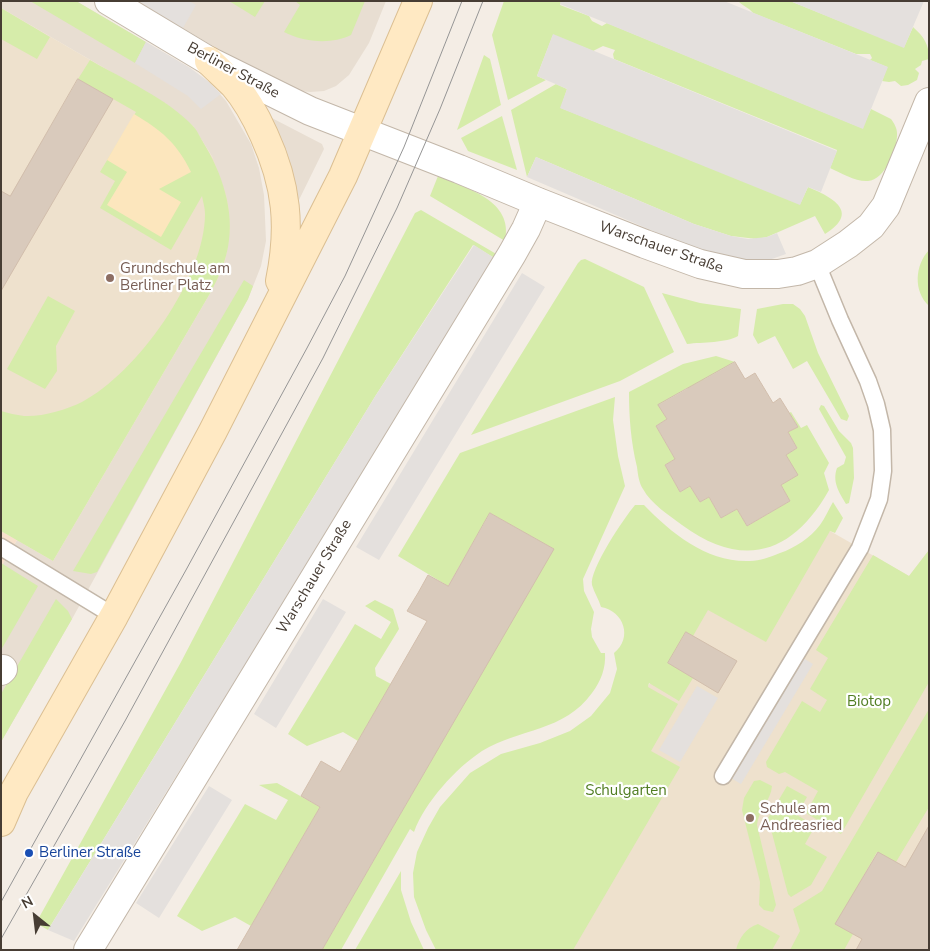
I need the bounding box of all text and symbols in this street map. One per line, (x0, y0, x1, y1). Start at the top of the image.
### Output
street label: Berliner Straße (184, 39, 282, 103)
street label: Warschauer Straße (597, 218, 725, 278)
place label: Grundschule am Berliner Platz (120, 260, 230, 295)
marker: Grundschule am Berliner Platz (104, 272, 116, 284)
street label: Warschauer Straße (274, 517, 356, 637)
park label: Biotop (847, 693, 891, 711)
park label: Schulgarten (585, 782, 667, 800)
place label: Schule am Andreasried (760, 800, 842, 835)
marker: Schule am Andreasried (744, 812, 756, 824)
place label: Berliner Straße (39, 844, 141, 862)
marker: Berliner Straße (23, 847, 35, 859)
north arrow (10, 891, 60, 941)
text: N (18, 892, 37, 913)

